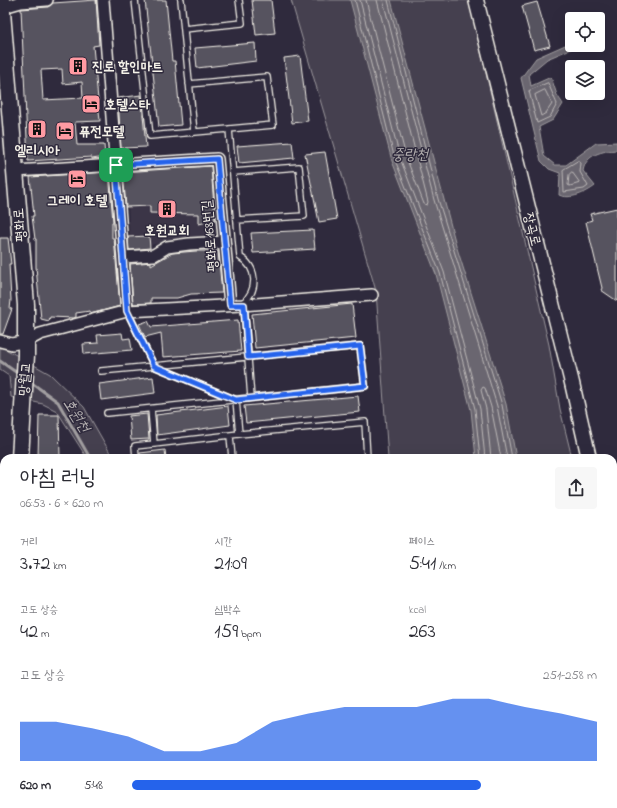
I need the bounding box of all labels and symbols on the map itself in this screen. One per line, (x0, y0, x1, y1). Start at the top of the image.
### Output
building icon: 진로 할인마트 (67, 55, 89, 77)
place label: 진로 할인마트 (92, 57, 163, 78)
hotel icon: 호텔스타 (80, 93, 102, 115)
place label: 호텔스타 (105, 95, 151, 116)
building icon: 엘리시아 (26, 118, 48, 140)
hotel icon: 퓨전모텔 (54, 120, 76, 142)
place label: 퓨전모텔 (79, 122, 125, 143)
place label: 엘리시아 (14, 141, 60, 162)
water label: 중랑천 (392, 144, 430, 166)
pin (99, 148, 133, 182)
hotel icon: 그레이 호텔 (66, 168, 88, 190)
place label: 그레이 호텔 (47, 191, 108, 212)
building icon: 호원교회 (156, 198, 178, 220)
street label: 평화로168번길 (197, 198, 224, 273)
street label: 평화로 (9, 207, 32, 243)
street label: 장곡로 (517, 210, 546, 248)
place label: 호원교회 (144, 221, 190, 242)
street label: 망월교 (14, 361, 37, 397)
water label: 호원천 (57, 394, 96, 438)

